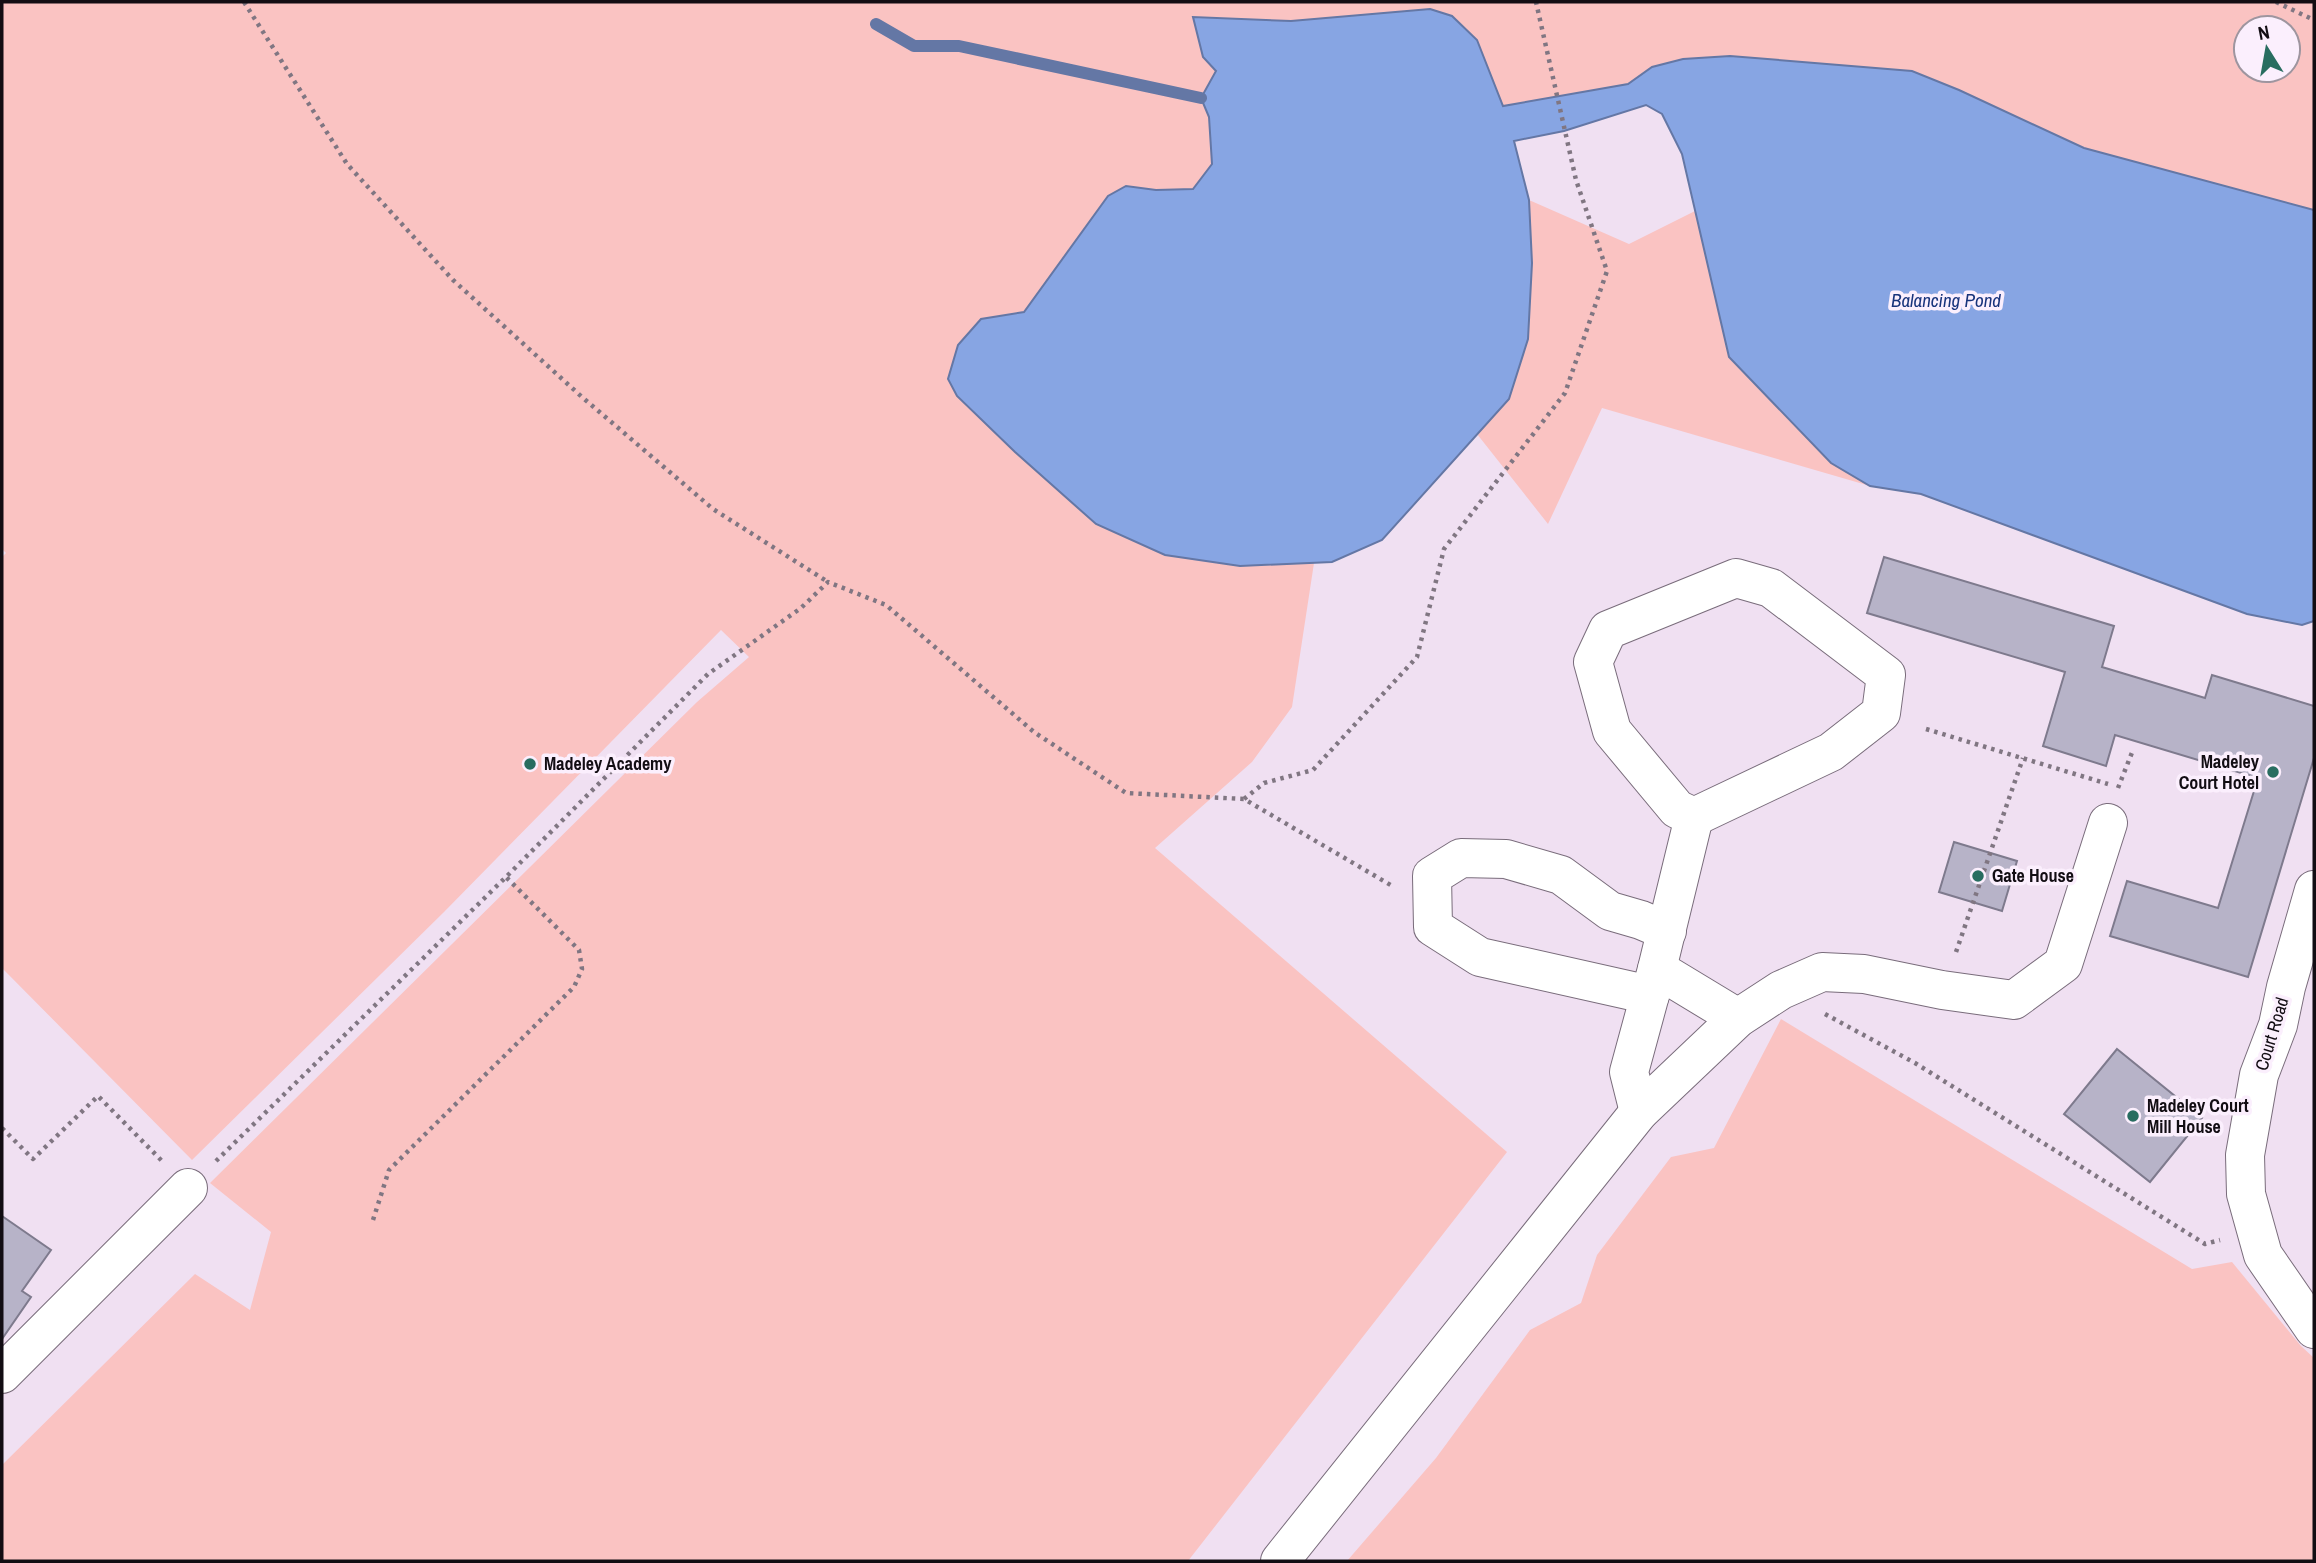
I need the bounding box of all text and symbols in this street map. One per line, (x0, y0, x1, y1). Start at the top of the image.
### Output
north arrow (2232, 14, 2302, 84)
text: N (2256, 18, 2272, 46)
water label: Balancing Pond (1891, 287, 2001, 313)
place label: Madeley Court Hotel (2179, 749, 2260, 795)
place label: Madeley Academy (544, 751, 672, 776)
marker: Madeley Academy (522, 756, 538, 772)
marker: Madeley Court Hotel (2265, 764, 2281, 780)
place label: Gate House (1992, 863, 2074, 888)
marker: Gate House (1970, 868, 1986, 884)
street label: Court Road (2249, 994, 2295, 1074)
place label: Madeley Court Mill House (2147, 1093, 2249, 1139)
marker: Madeley Court Mill House (2125, 1108, 2141, 1124)

